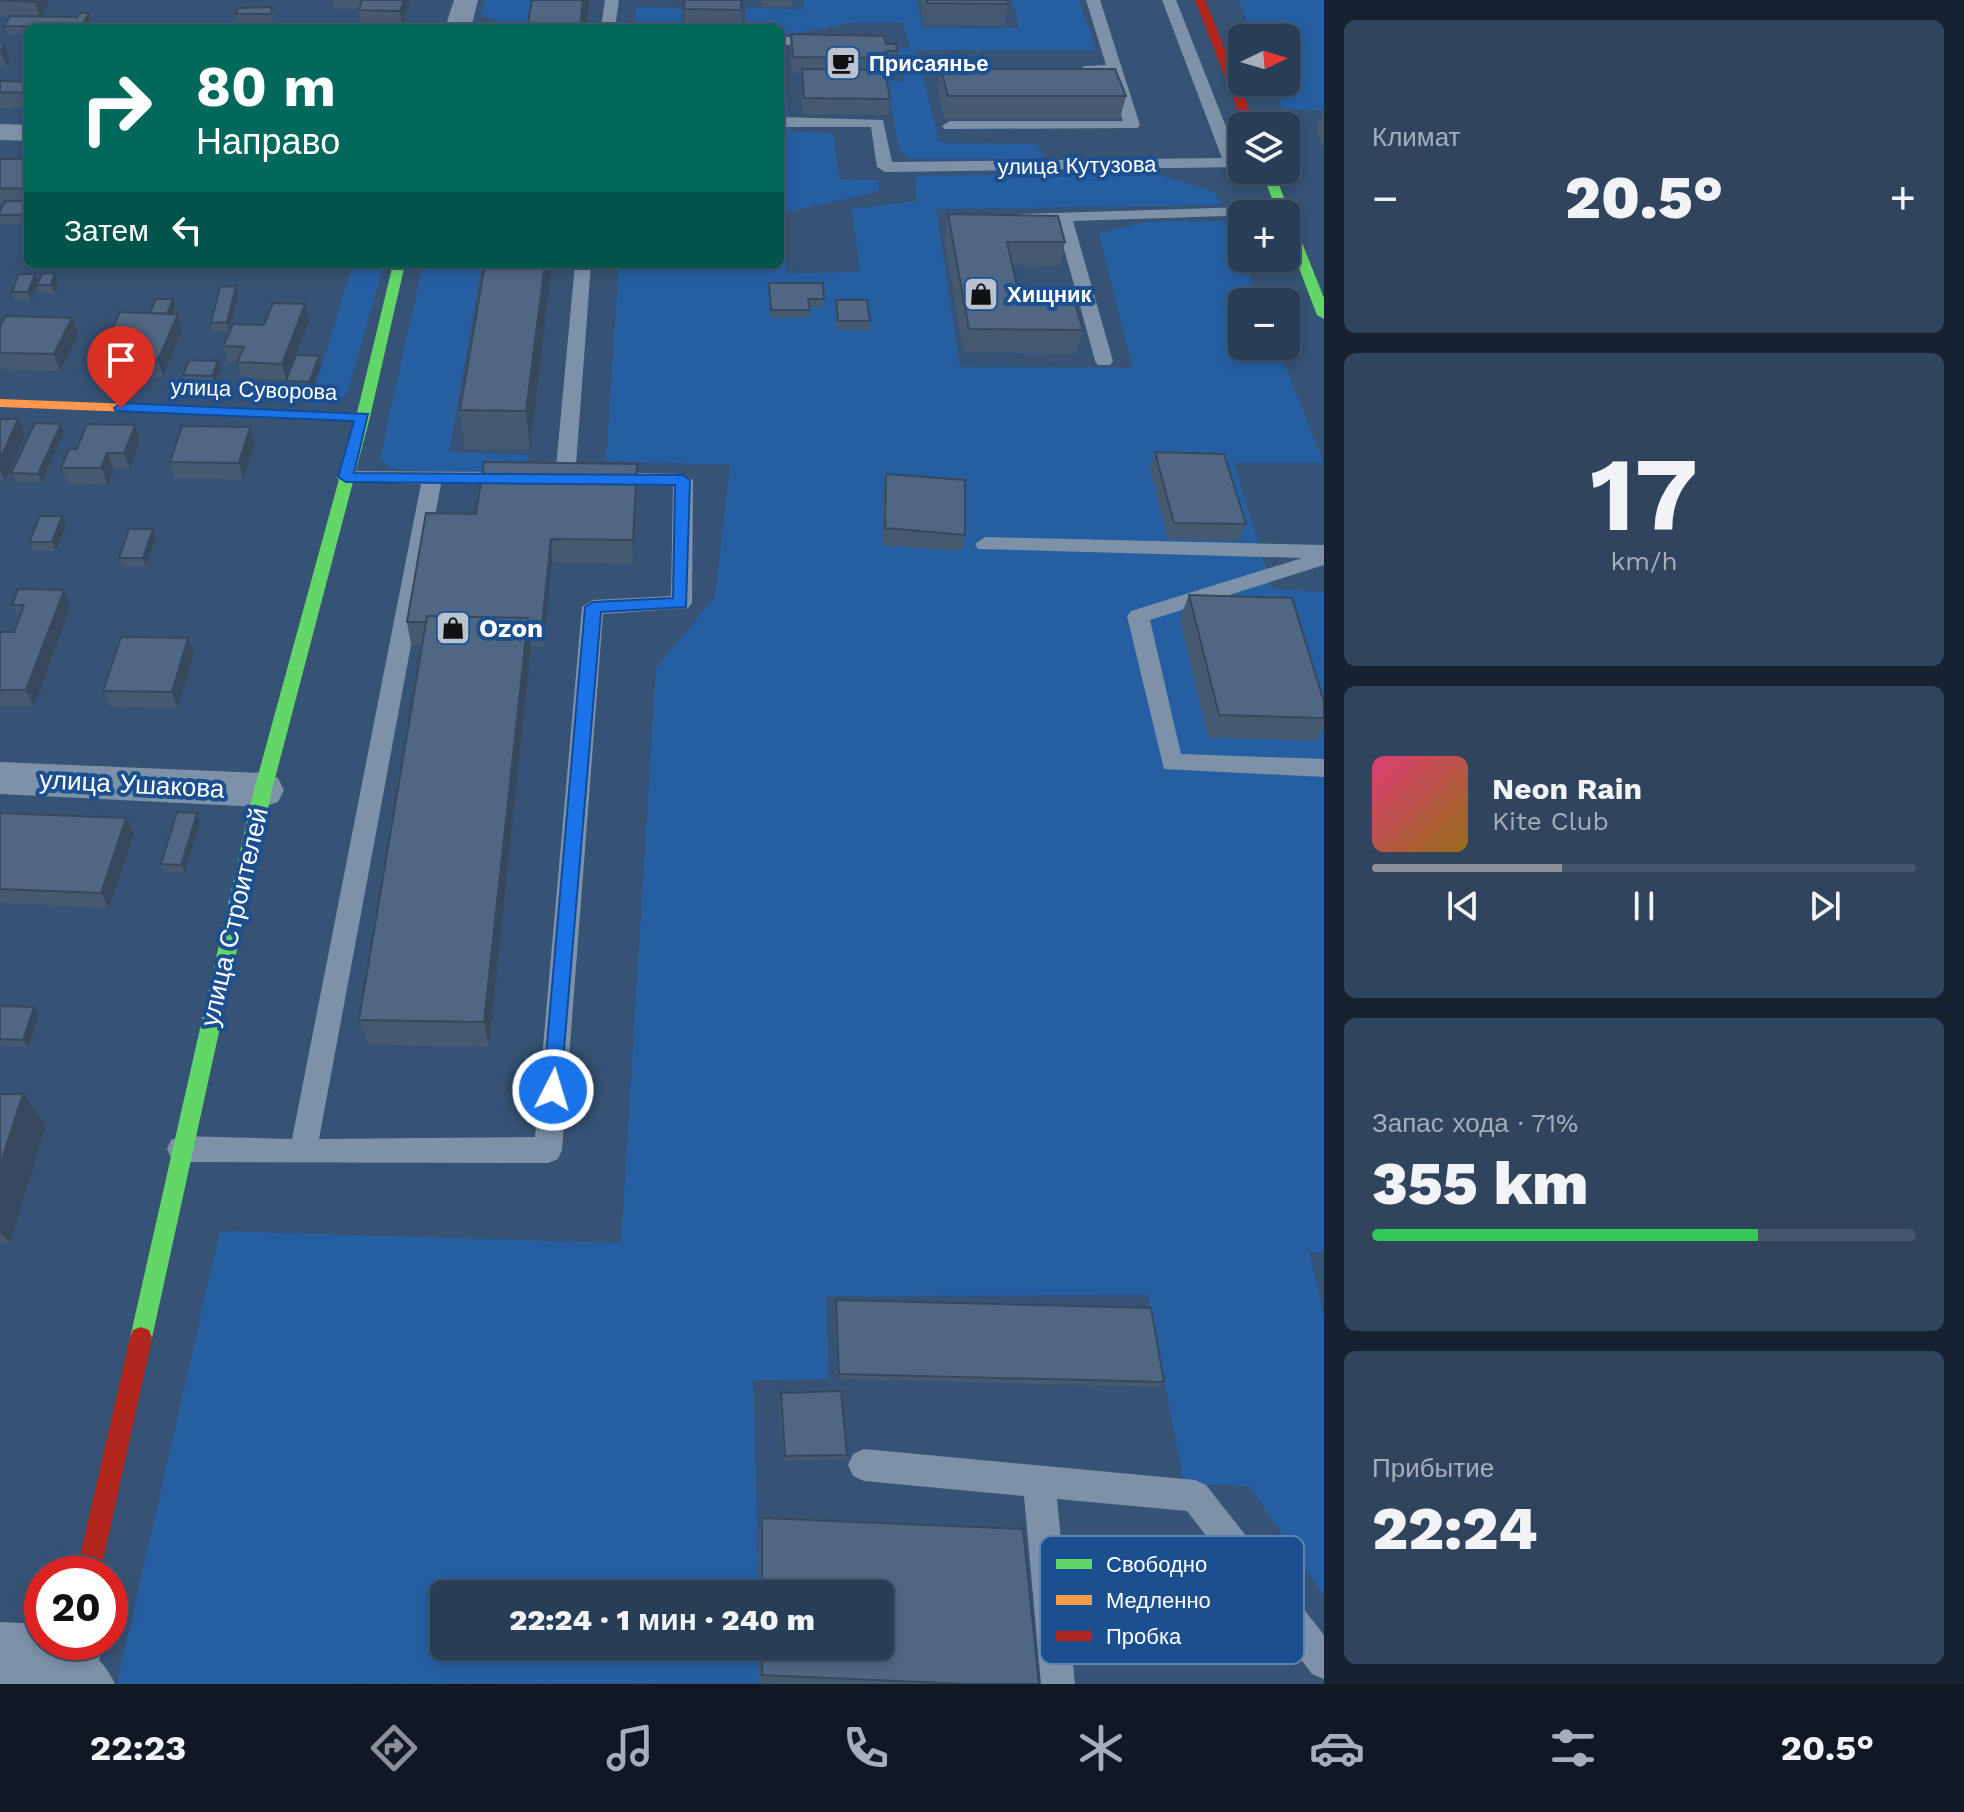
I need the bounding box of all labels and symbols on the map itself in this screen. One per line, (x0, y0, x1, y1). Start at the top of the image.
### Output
north arrow (1228, 24, 1300, 96)
cafe icon: Присаянье (824, 44, 862, 82)
place label: Присаянье (869, 51, 988, 76)
street label: улица Кутузова (997, 152, 1157, 179)
shop icon: Хищник (962, 275, 1000, 313)
place label: Хищник (1007, 282, 1093, 307)
pin (87, 326, 155, 408)
street label: улица Суворова (170, 374, 338, 405)
shop icon: Ozon (434, 609, 472, 647)
place label: Ozon (479, 613, 543, 643)
street label: улица Ушакова (39, 764, 226, 804)
street label: улица Строителей (194, 805, 274, 1029)
position arrow (511, 1048, 595, 1132)
legend (1040, 1536, 1304, 1664)
text: Свободно (1106, 1552, 1207, 1577)
speed limit sign: 20 (24, 1556, 128, 1660)
text: Медленно (1106, 1588, 1211, 1613)
text: Пробка (1106, 1624, 1182, 1649)

